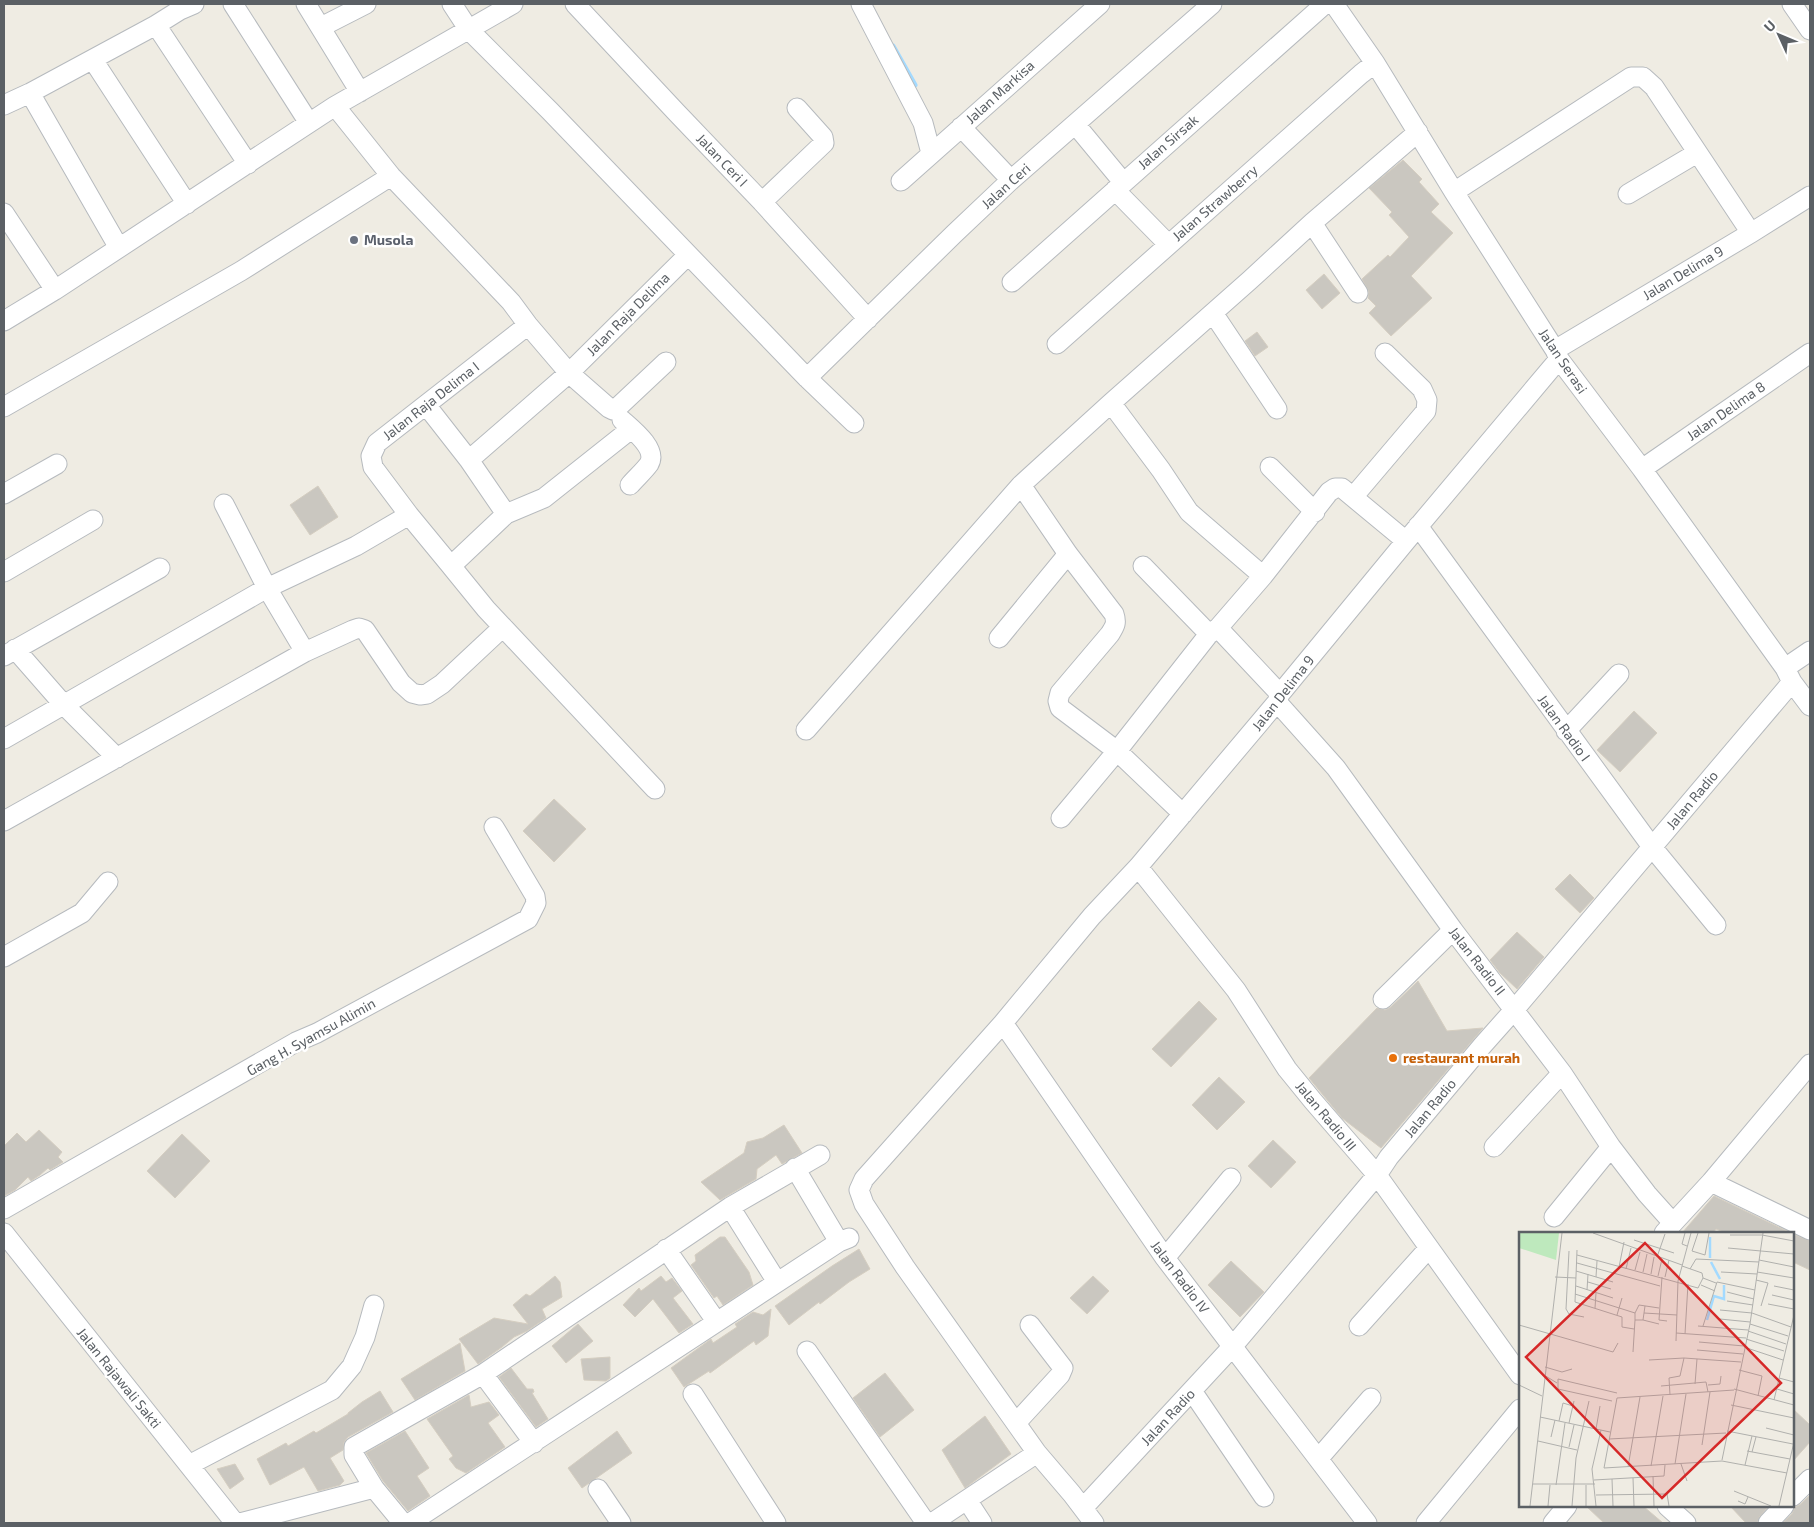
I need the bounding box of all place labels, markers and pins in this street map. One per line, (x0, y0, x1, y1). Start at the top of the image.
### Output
place label: Musola (364, 231, 413, 248)
marker: Musola (348, 234, 360, 246)
place label: restaurant murah (1403, 1049, 1520, 1066)
marker: restaurant murah (1387, 1052, 1399, 1064)

